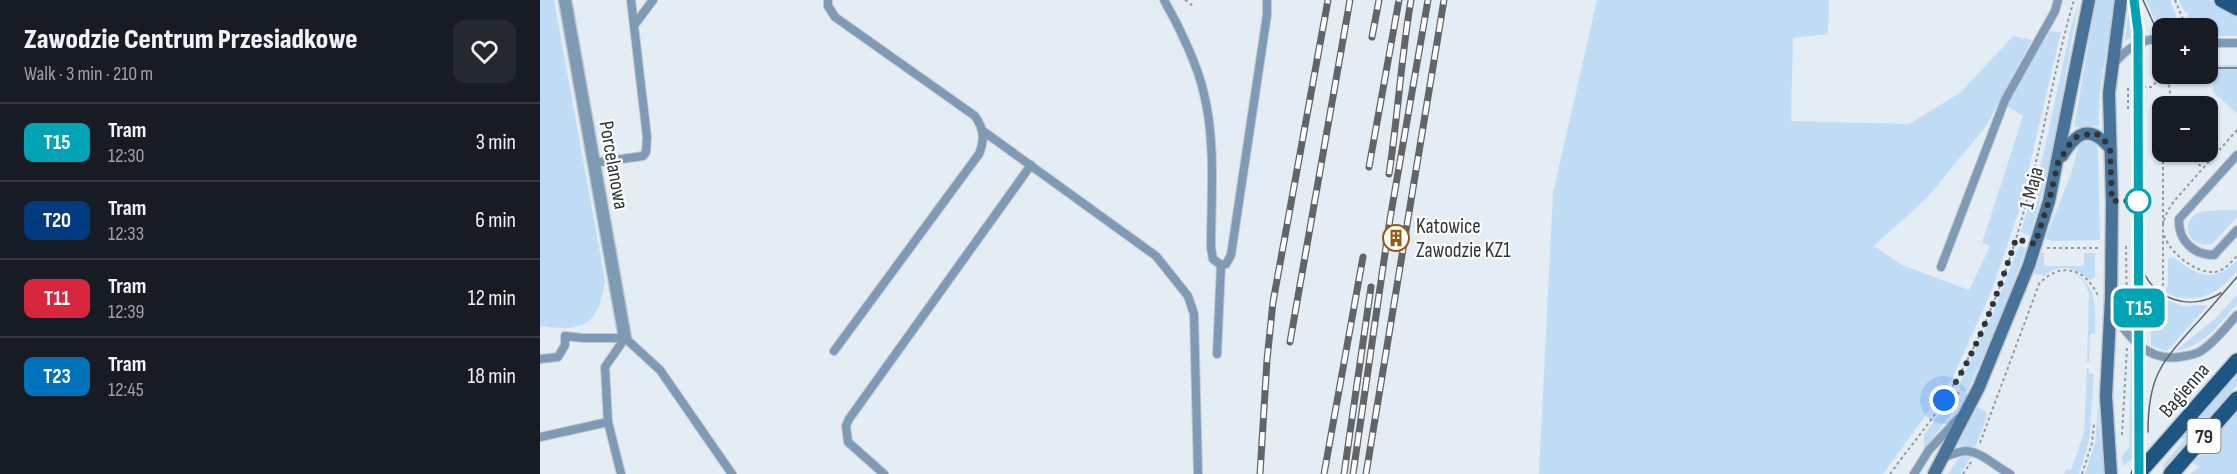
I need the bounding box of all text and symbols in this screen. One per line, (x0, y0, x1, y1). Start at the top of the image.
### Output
map controls (2152, 18, 2218, 162)
button: + (2152, 18, 2218, 84)
button: heart (453, 20, 516, 83)
text: Zawodzie Centrum Przesiadkowe (24, 23, 358, 56)
text: Walk · 3 min · 210 m (24, 62, 153, 86)
button: − (2152, 96, 2218, 162)
text: Tram (108, 117, 146, 144)
street label: Porcelanowa (593, 119, 634, 211)
text: 3 min (476, 129, 516, 156)
text: T15 (44, 130, 70, 155)
text: 12:30 (108, 144, 145, 168)
street label: 1 Maja (2014, 164, 2049, 212)
unlabelled marker (2125, 188, 2151, 214)
text: Tram (108, 195, 146, 222)
text: 6 min (475, 207, 516, 234)
text: T20 (43, 208, 71, 233)
place label: Katowice Zawodzie KZ1 (1416, 214, 1511, 263)
text: 12:33 (108, 222, 144, 246)
building icon: Katowice Zawodzie KZ1 (1381, 223, 1411, 253)
text: Tram (108, 273, 146, 300)
text: 12 min (468, 285, 516, 312)
text: T11 (44, 286, 70, 311)
line badge: T15 (2104, 288, 2174, 328)
text: T15 (2126, 296, 2152, 321)
text: 12:39 (108, 300, 144, 324)
text: Tram (108, 351, 146, 378)
street label: Bagienna (2154, 358, 2215, 423)
text: 18 min (468, 363, 516, 390)
text: T23 (43, 364, 71, 389)
text: 12:45 (108, 378, 144, 402)
your location (1929, 385, 1959, 415)
road number: 79 (2188, 419, 2220, 453)

